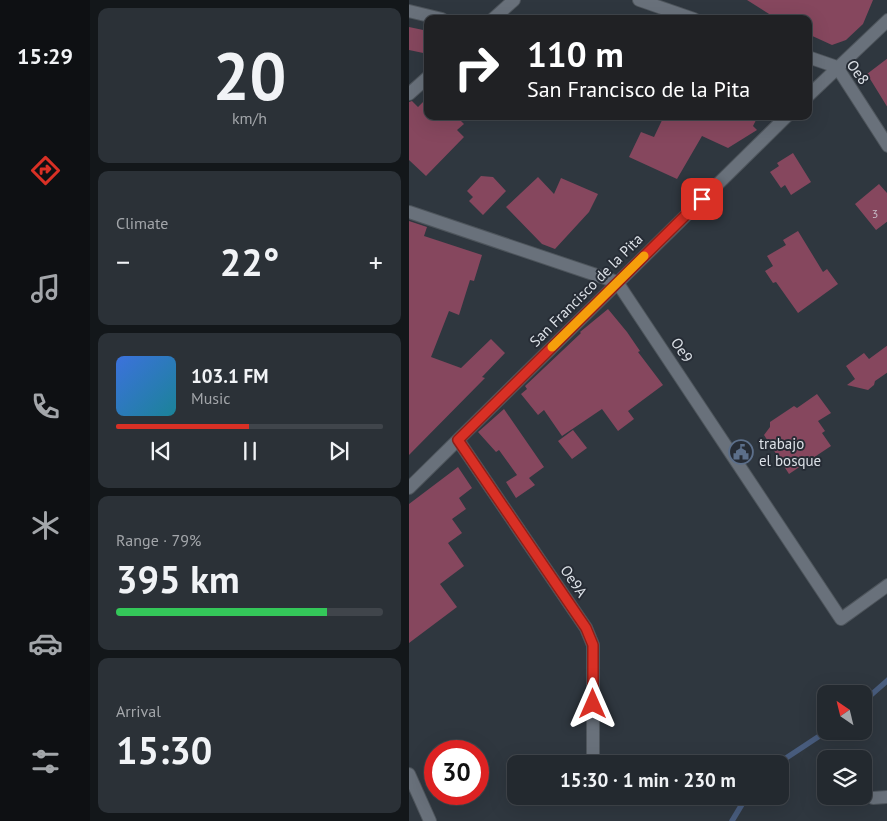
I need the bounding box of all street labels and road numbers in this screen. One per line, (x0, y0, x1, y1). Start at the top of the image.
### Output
street label: Oe8 (843, 56, 873, 88)
street label: San Francisco de la Pita (525, 229, 647, 351)
street label: Oe9 (667, 334, 697, 366)
street label: Oe9A (556, 561, 592, 601)

